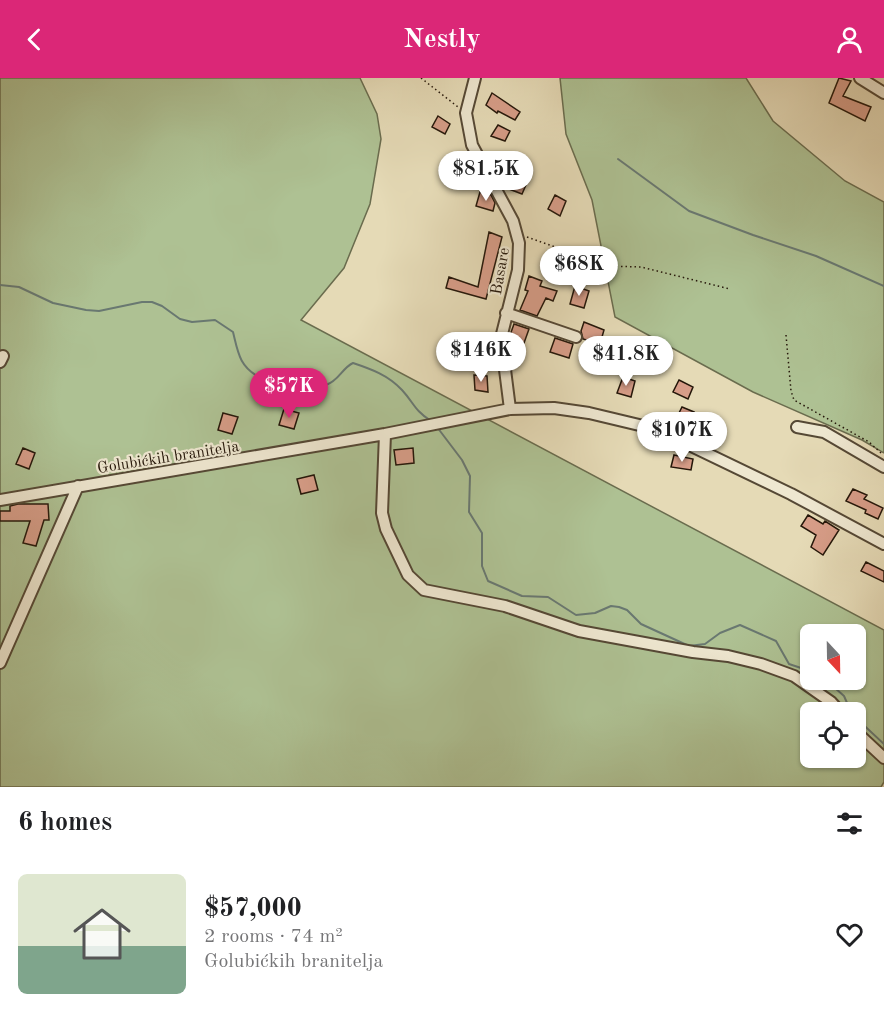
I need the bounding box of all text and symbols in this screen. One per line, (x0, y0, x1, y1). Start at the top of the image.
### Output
icon: back (18, 23, 51, 56)
icon: person (833, 23, 866, 56)
text: Nestly (403, 26, 481, 53)
pin: $81.5K (437, 151, 535, 202)
text: $81.5K (452, 160, 520, 180)
street label: Basare (489, 246, 513, 296)
pin: $68K (543, 246, 615, 297)
text: $68K (554, 255, 604, 275)
pin: $146K (439, 332, 523, 383)
pin: $41.8K (577, 336, 675, 387)
text: $146K (450, 341, 512, 361)
text: $41.8K (592, 345, 660, 365)
pin: $57K (253, 368, 325, 419)
text: $57K (264, 377, 314, 397)
pin: $107K (640, 412, 724, 463)
text: $107K (651, 421, 713, 441)
street label: Golubićkih branitelja (96, 439, 241, 477)
north arrow (800, 624, 866, 690)
map controls (800, 624, 866, 768)
button: locate (800, 702, 866, 768)
icon: filters (833, 807, 866, 840)
text: 6 homes (18, 810, 112, 836)
text: $57,000 (204, 896, 302, 922)
icon: home (66, 898, 138, 970)
icon: heart (833, 918, 866, 951)
text: 2 rooms · 74 m² (204, 927, 343, 947)
text: Golubićkih branitelja (204, 952, 383, 972)

